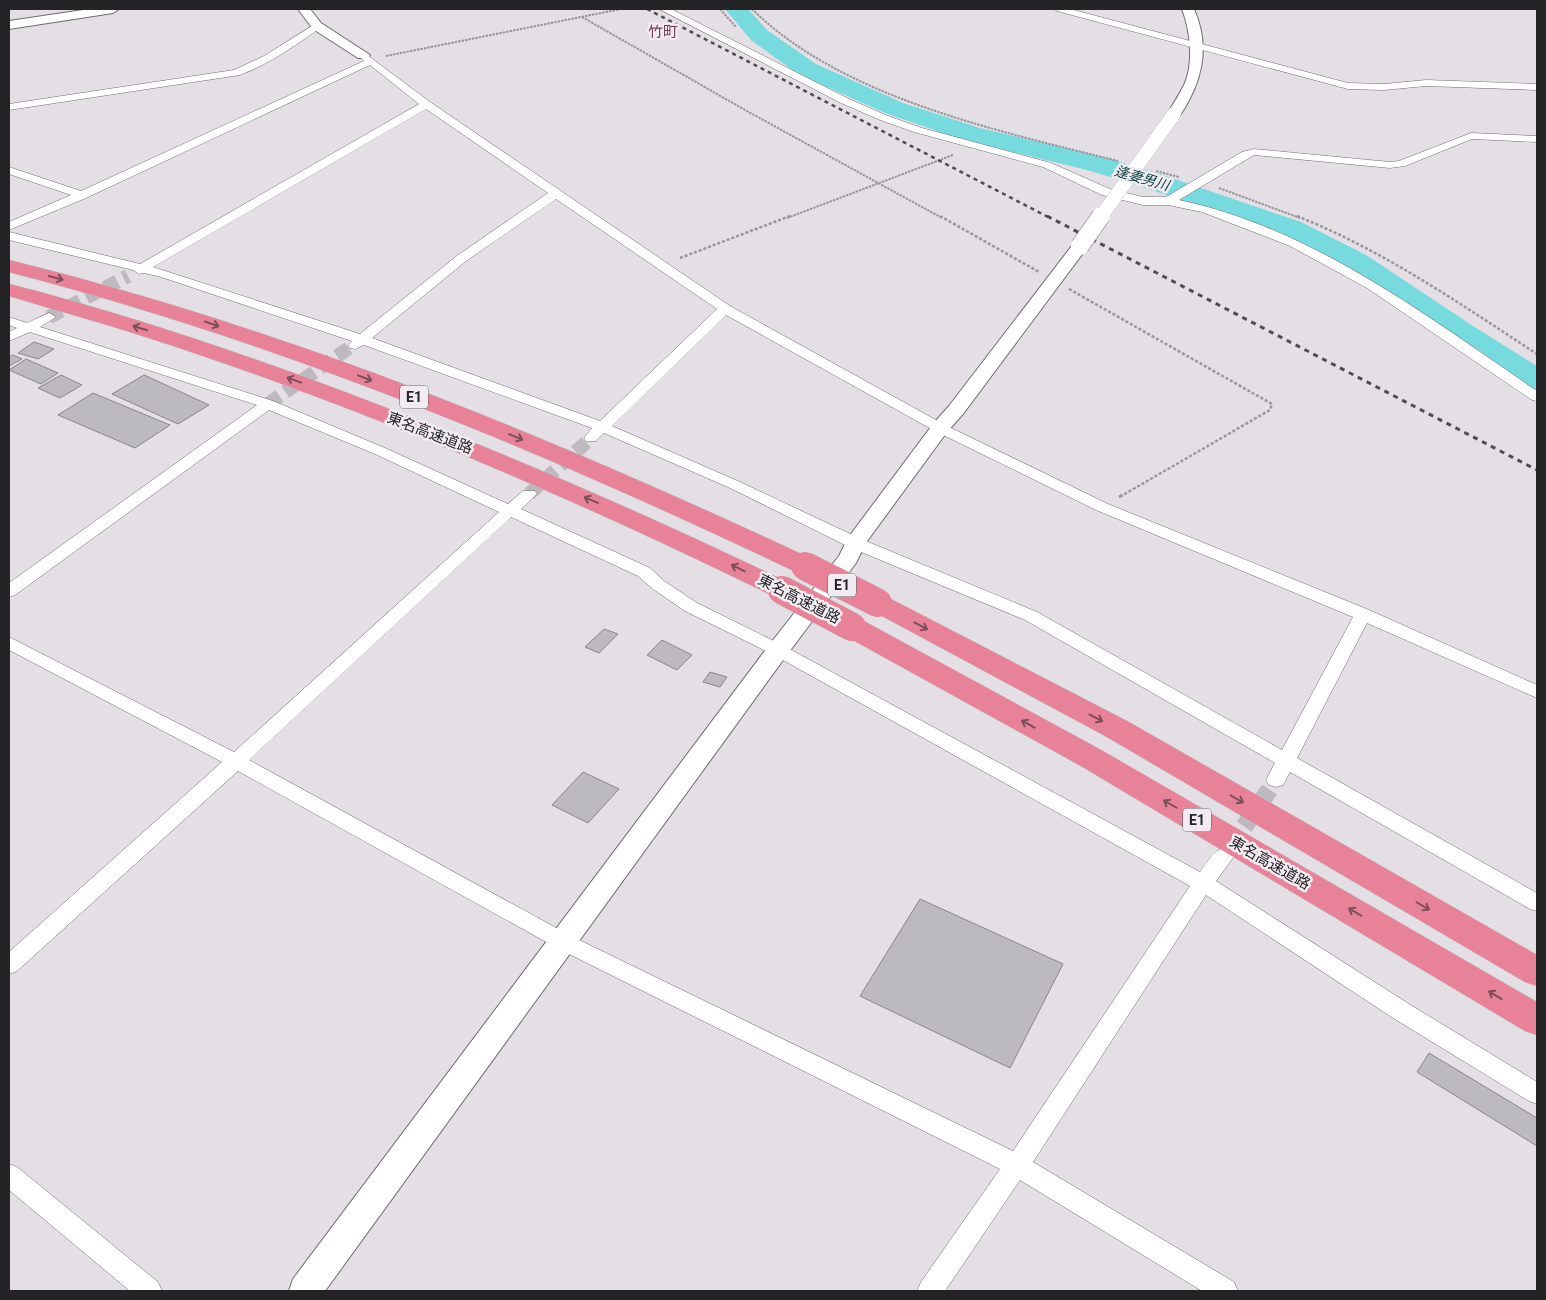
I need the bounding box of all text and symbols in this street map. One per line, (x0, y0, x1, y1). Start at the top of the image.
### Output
district label: 竹町 (648, 23, 678, 41)
water label: 逢妻男川 (1113, 163, 1173, 194)
one-way arrow (47, 274, 63, 283)
one-way arrow (204, 320, 219, 329)
one-way arrow (132, 323, 148, 333)
one-way arrow (357, 374, 372, 383)
one-way arrow (287, 375, 302, 384)
road number: E1 (400, 386, 428, 408)
street label: 東名高速道路 (385, 408, 475, 458)
one-way arrow (508, 433, 523, 442)
one-way arrow (584, 494, 599, 504)
one-way arrow (731, 563, 746, 572)
street label: 東名高速道路 (755, 571, 843, 627)
road number: E1 (828, 574, 856, 596)
one-way arrow (914, 621, 929, 631)
one-way arrow (1088, 714, 1103, 724)
one-way arrow (1021, 719, 1036, 729)
one-way arrow (1229, 794, 1244, 804)
one-way arrow (1163, 799, 1177, 809)
road number: E1 (1183, 808, 1211, 832)
street label: 東名高速道路 (1227, 833, 1313, 893)
one-way arrow (1416, 901, 1431, 911)
one-way arrow (1349, 907, 1363, 917)
one-way arrow (1489, 990, 1503, 1000)

